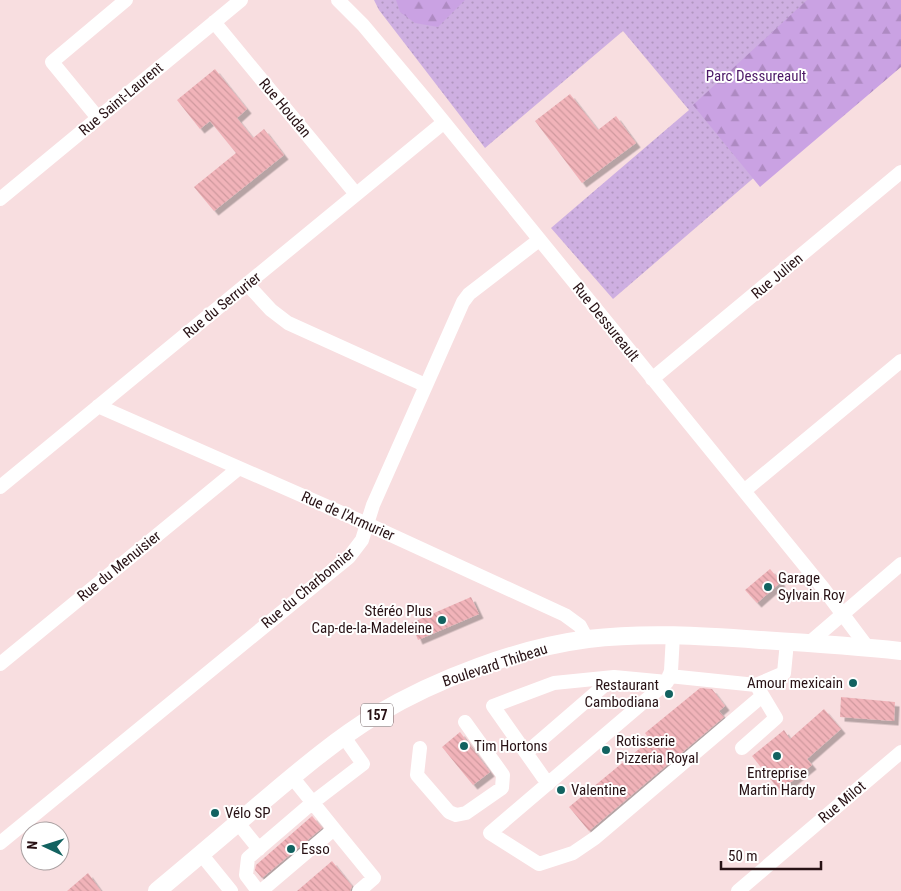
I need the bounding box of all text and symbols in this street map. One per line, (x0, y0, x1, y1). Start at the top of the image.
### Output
street label: Rue Saint-Laurent (75, 59, 167, 139)
park label: Parc Dessureault (706, 67, 806, 85)
street label: Rue Houdan (255, 75, 315, 141)
street label: Rue Julien (748, 249, 806, 303)
street label: Rue du Serrurier (180, 268, 265, 342)
street label: Rue Dessureault (569, 279, 643, 365)
street label: Rue de l'Armurier (299, 487, 398, 545)
street label: Rue du Menuisier (74, 527, 165, 605)
street label: Rue du Charbonnier (258, 544, 358, 632)
place label: Garage Sylvain Roy (778, 569, 845, 604)
marker: Garage Sylvain Roy (762, 581, 774, 593)
place label: Stéréo Plus Cap-de-la-Madeleine (311, 602, 432, 637)
marker: Stéréo Plus Cap-de-la-Madeleine (436, 614, 448, 626)
street label: Boulevard Thibeau (440, 640, 550, 690)
place label: Amour mexicain (747, 674, 843, 692)
place label: Restaurant Cambodiana (585, 676, 659, 711)
marker: Amour mexicain (847, 677, 859, 689)
marker: Restaurant Cambodiana (663, 688, 675, 700)
road number: 157 (361, 704, 393, 726)
place label: Rotisserie Pizzeria Royal (616, 732, 699, 767)
place label: Tim Hortons (474, 737, 548, 755)
marker: Tim Hortons (458, 740, 470, 752)
marker: Rotisserie Pizzeria Royal (600, 744, 612, 756)
marker: Entreprise Martin Hardy (771, 750, 783, 762)
place label: Entreprise Martin Hardy (739, 764, 815, 799)
street label: Rue Milot (815, 777, 869, 827)
place label: Valentine (571, 781, 626, 799)
marker: Valentine (555, 784, 567, 796)
place label: Vélo SP (225, 804, 271, 822)
marker: Vélo SP (209, 807, 221, 819)
north arrow (20, 821, 70, 871)
scale bar (721, 838, 821, 870)
text: N (24, 840, 40, 850)
place label: Esso (301, 840, 330, 858)
marker: Esso (285, 843, 297, 855)
text: 50 m (728, 847, 758, 865)

